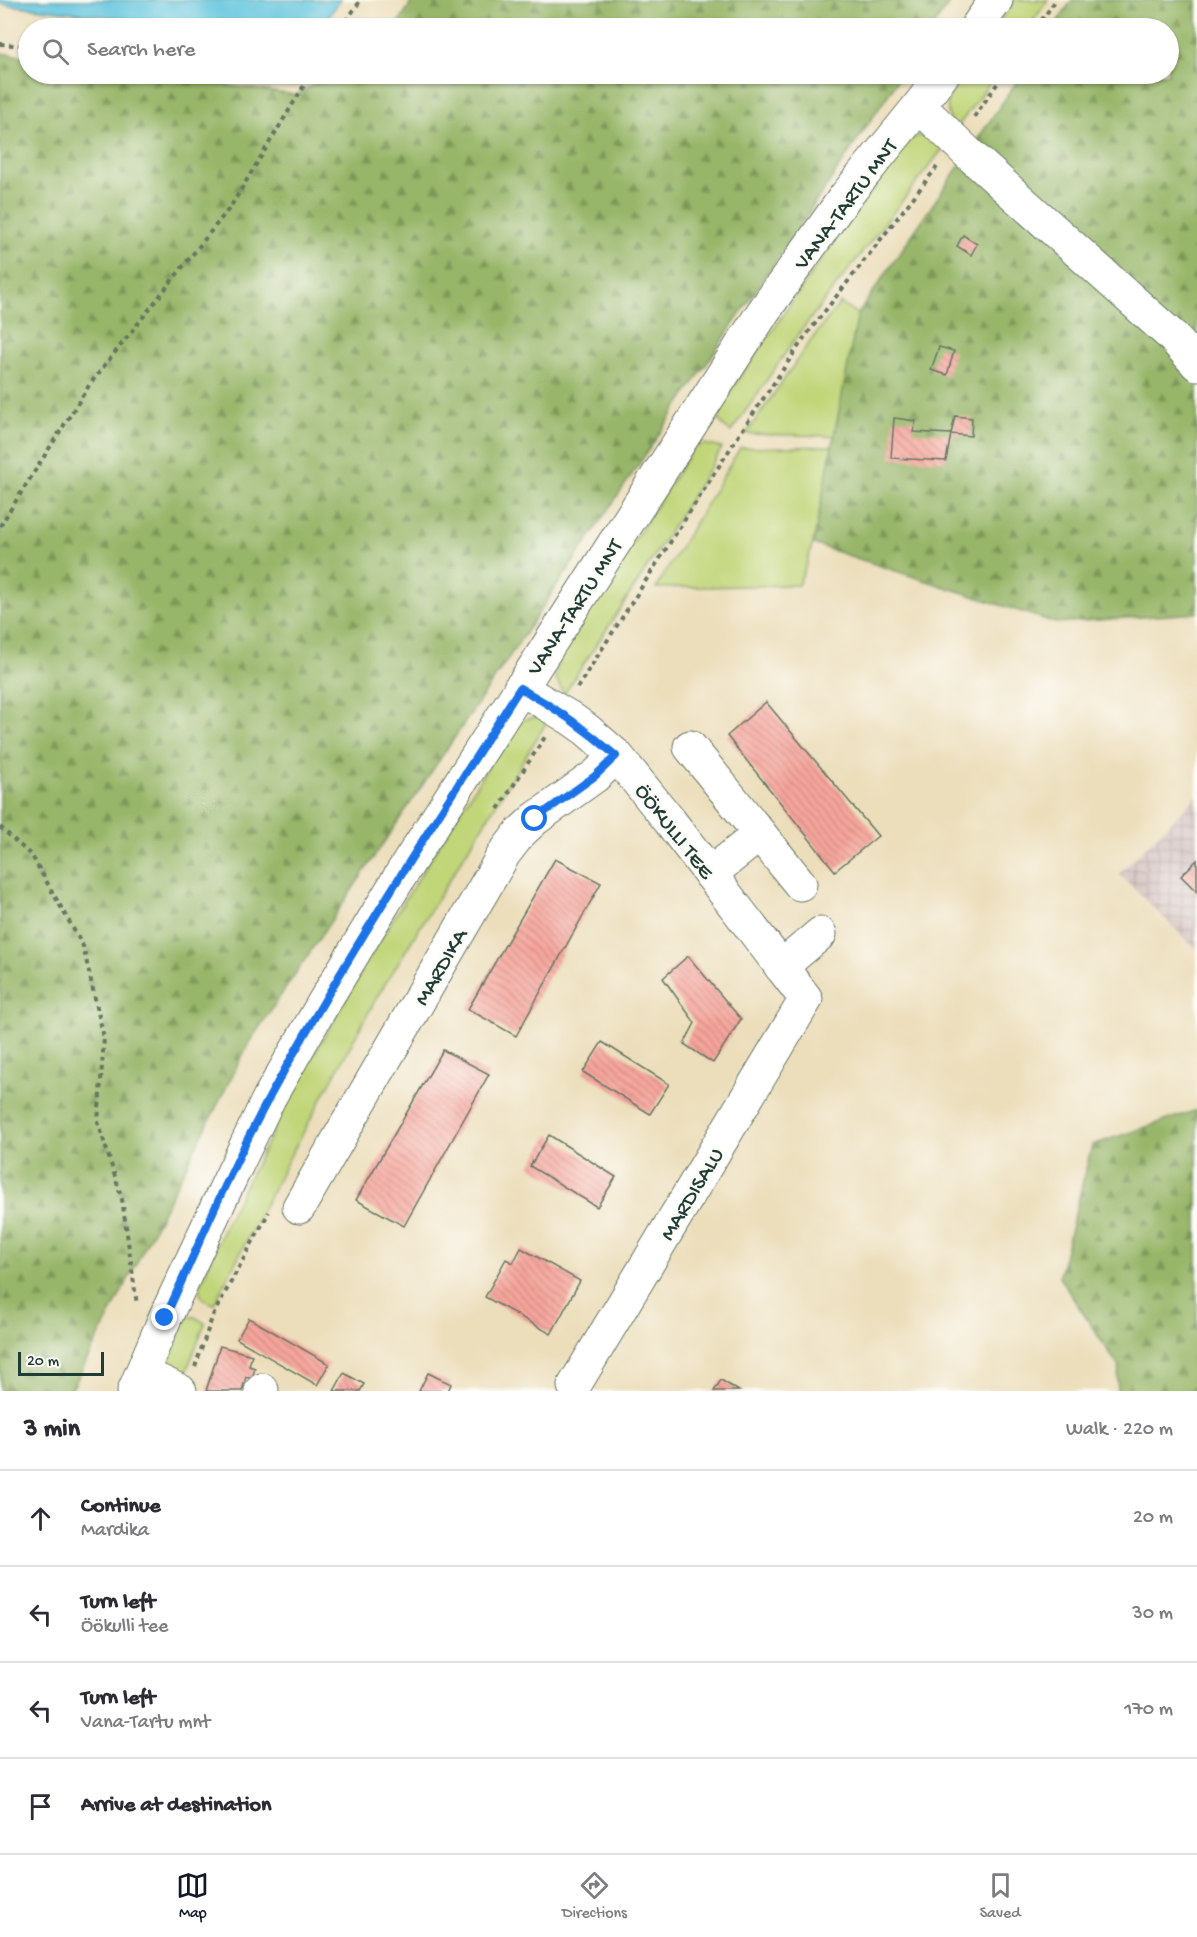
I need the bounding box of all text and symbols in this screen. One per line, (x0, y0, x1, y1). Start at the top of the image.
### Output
search box (18, 18, 1179, 84)
icon: search (39, 35, 72, 68)
text: Search here (87, 38, 195, 64)
street label: VANA-TARTU MNT (789, 134, 906, 277)
street label: VANA-TARTU MNT (522, 534, 631, 682)
street label: ÖÖKULLI TEE (628, 780, 719, 886)
route start (521, 805, 547, 831)
street label: MARDIKA (410, 924, 475, 1011)
street label: MARDISALU (656, 1144, 731, 1246)
route end (151, 1304, 177, 1330)
scale bar (18, 1349, 104, 1376)
text: 20 m (27, 1353, 59, 1372)
text: 3 min (24, 1415, 80, 1446)
text: Walk · 220 m (1066, 1419, 1173, 1442)
text: Continue (81, 1494, 161, 1520)
icon: ahead (24, 1502, 57, 1535)
text: 20 m (1133, 1507, 1173, 1530)
text: Mardika (81, 1520, 149, 1543)
text: Turn left (81, 1590, 155, 1616)
icon: left (24, 1598, 57, 1631)
text: 30 m (1132, 1603, 1173, 1626)
text: Öökulli tee (81, 1616, 168, 1639)
text: Turn left (81, 1686, 155, 1712)
icon: left (24, 1694, 57, 1727)
text: 170 m (1124, 1699, 1173, 1722)
text: Vana-Tartu mnt (81, 1712, 210, 1735)
icon: arrive (24, 1790, 57, 1823)
text: Arrive at destination (81, 1793, 271, 1819)
tab: Map (176, 1869, 209, 1924)
tab: Directions (562, 1869, 627, 1924)
tab: Saved (980, 1869, 1021, 1924)

